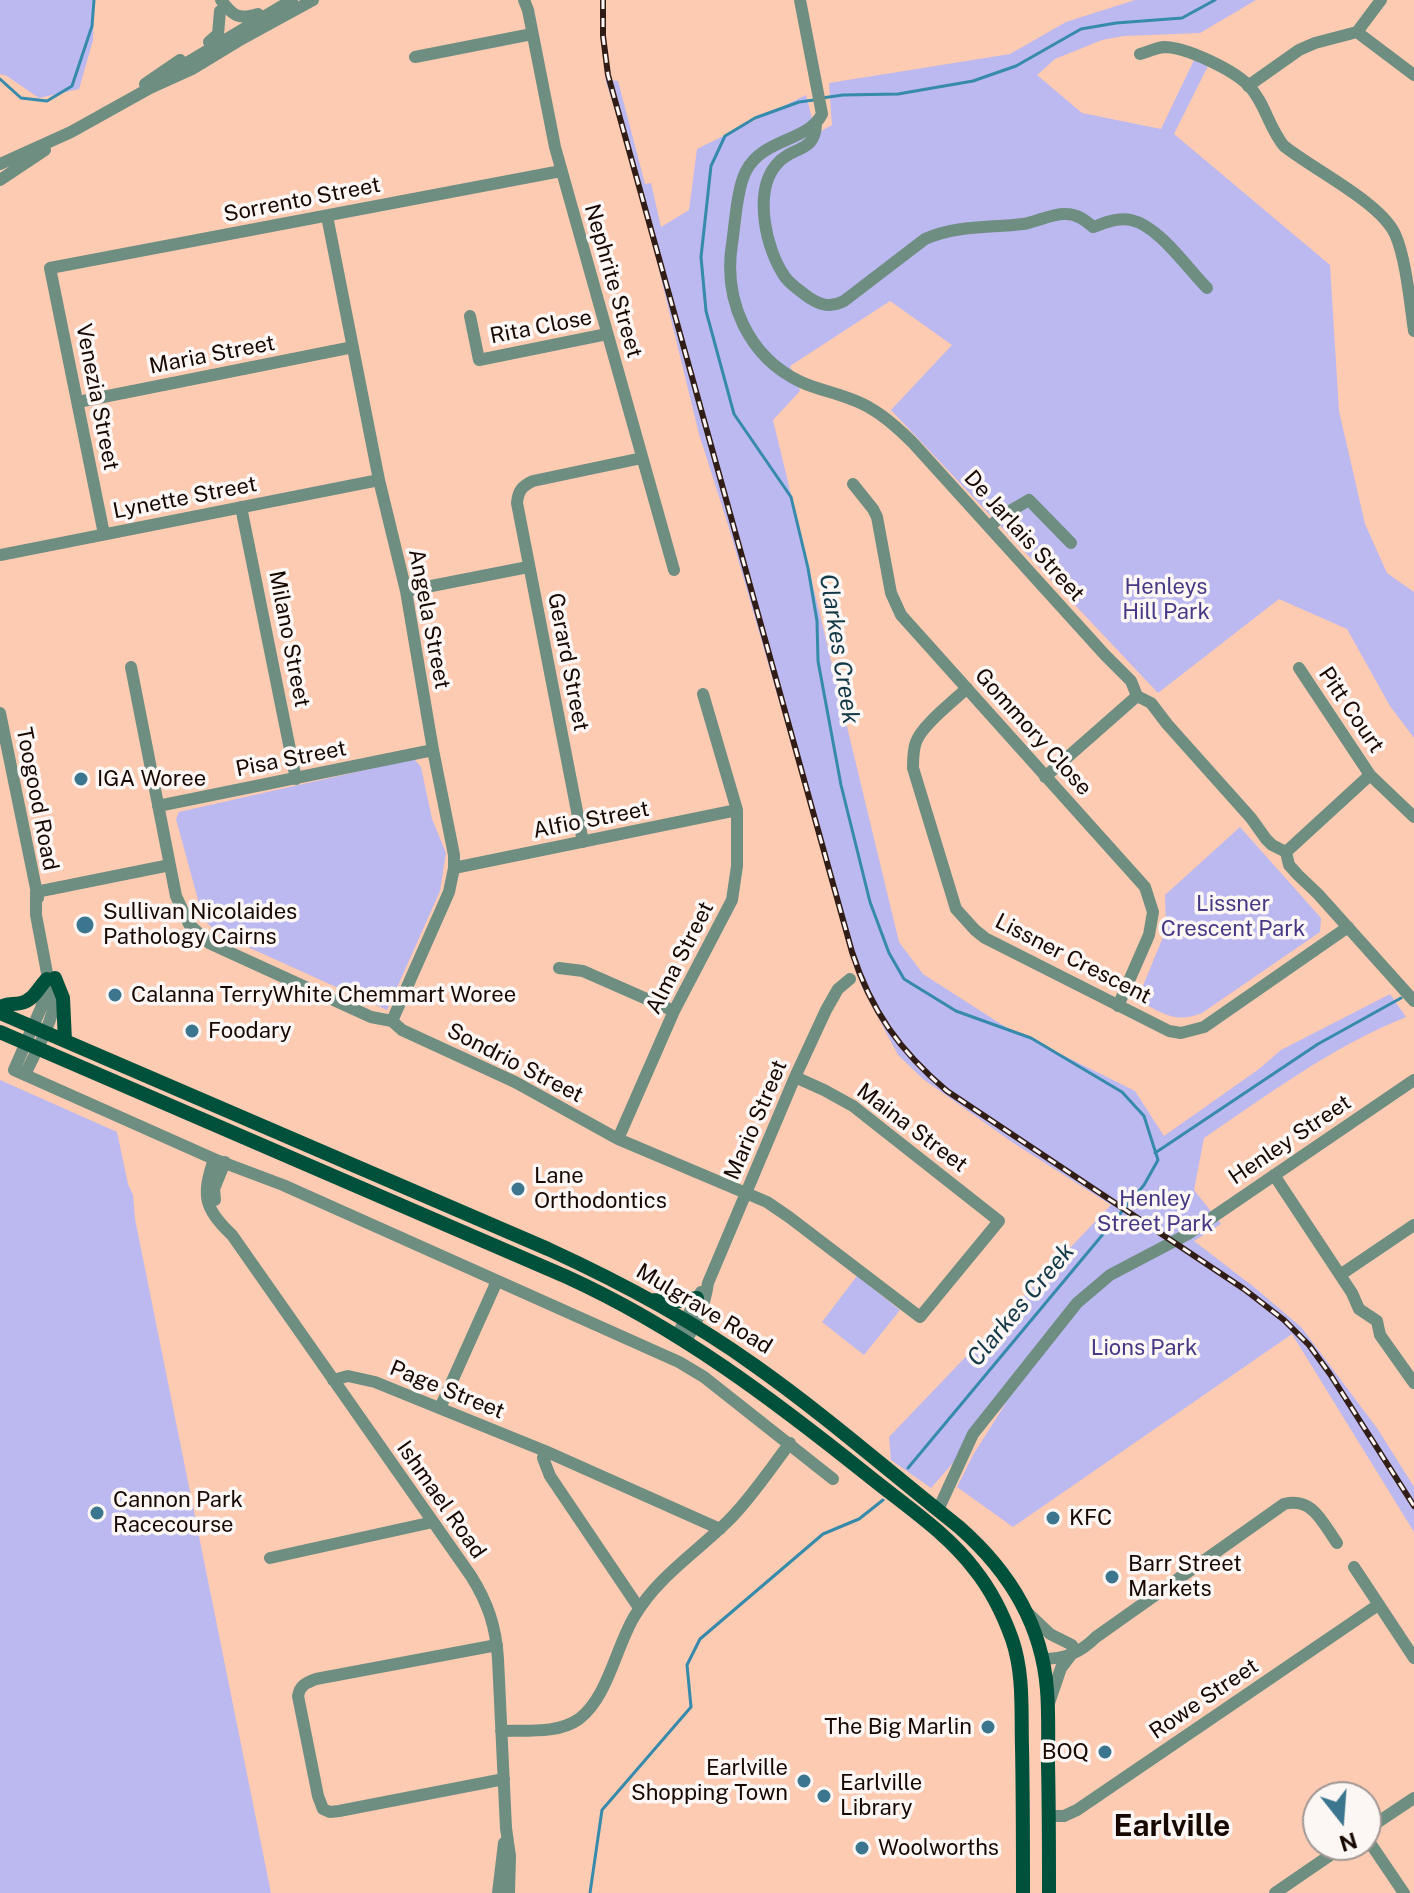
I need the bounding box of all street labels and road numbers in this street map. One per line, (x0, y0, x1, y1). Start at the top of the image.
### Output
street label: Sorrento Street (221, 172, 383, 228)
street label: Nephrite Street (578, 201, 648, 361)
street label: Rita Close (488, 304, 594, 350)
street label: Venezia Street (70, 321, 124, 473)
street label: Maria Street (147, 330, 277, 380)
street label: De Jarlais Street (958, 465, 1090, 607)
street label: Lynette Street (111, 471, 259, 525)
street label: Angela Street (402, 547, 456, 691)
street label: Milano Street (263, 568, 315, 710)
street label: Gerard Street (542, 591, 594, 733)
street label: Pitt Court (1313, 662, 1389, 758)
street label: Gommory Close (969, 663, 1097, 801)
street label: Toogood Road (10, 725, 64, 873)
street label: Pisa Street (233, 735, 349, 783)
street label: Alfio Street (531, 796, 651, 844)
street label: Alma Street (640, 897, 720, 1019)
street label: Lissner Crescent (991, 908, 1155, 1010)
street label: Sondrio Street (443, 1017, 587, 1109)
street label: Mario Street (719, 1056, 793, 1184)
street label: Maina Street (852, 1078, 972, 1178)
street label: Henley Street (1224, 1089, 1356, 1191)
street label: Mulgrave Road (631, 1258, 777, 1360)
street label: Page Street (386, 1355, 508, 1425)
street label: Ishmael Road (391, 1436, 491, 1564)
street label: Rowe Street (1144, 1653, 1264, 1745)

